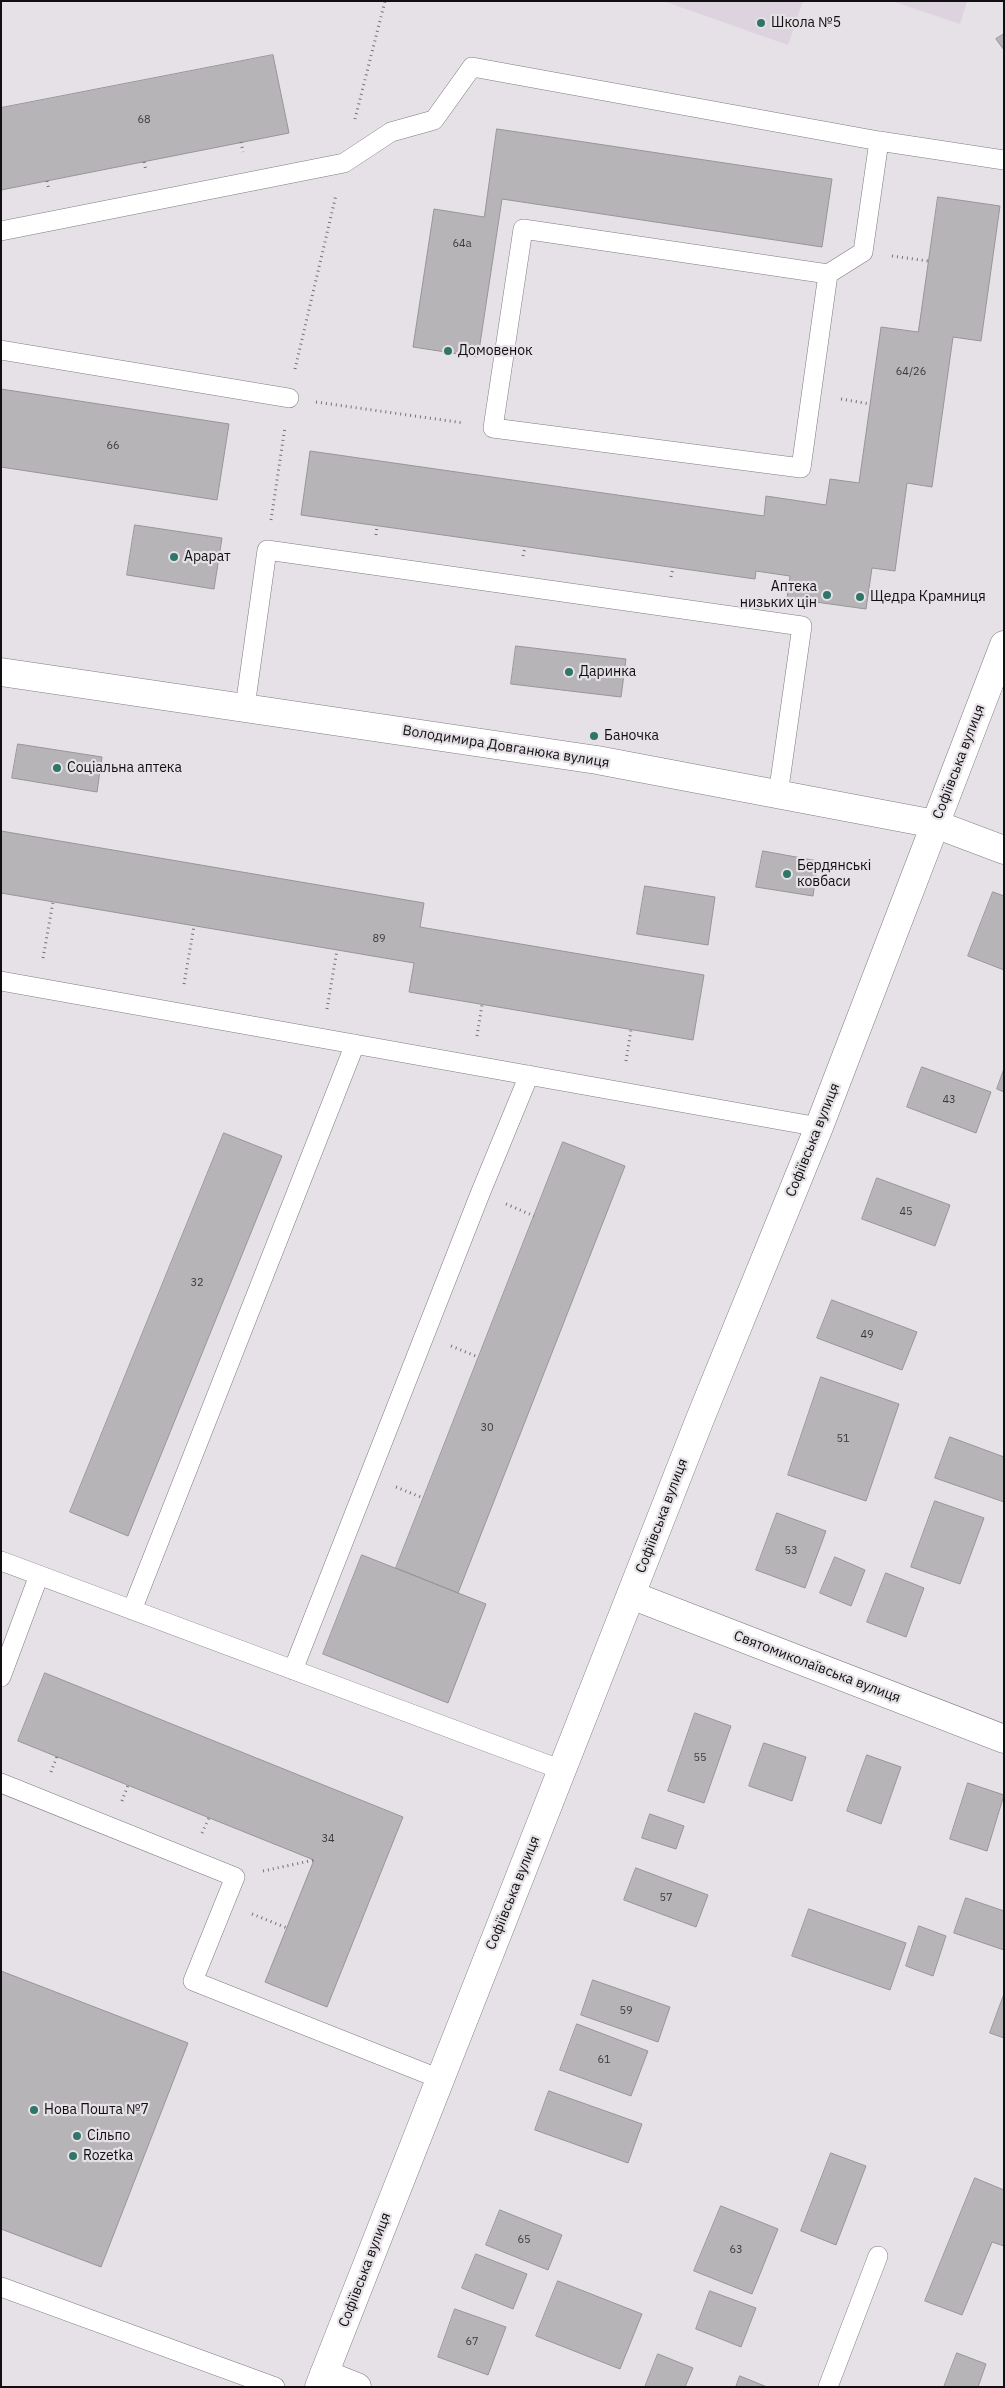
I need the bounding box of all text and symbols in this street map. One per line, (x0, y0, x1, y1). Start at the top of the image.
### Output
place label: Школа №5 (771, 15, 841, 31)
marker: Школа №5 (755, 17, 767, 29)
house number: 68 (137, 113, 151, 127)
house number: 64а (452, 237, 472, 251)
place label: Домовенок (458, 343, 533, 359)
marker: Домовенок (442, 345, 454, 357)
house number: 64/26 (896, 365, 926, 379)
house number: 66 (106, 439, 120, 453)
place label: Арарат (184, 549, 231, 565)
marker: Арарат (168, 551, 180, 563)
place label: Аптека низьких цін (740, 579, 817, 612)
marker: Аптека низьких цін (821, 589, 833, 601)
place label: Щедра Крамниця (870, 589, 986, 605)
marker: Щедра Крамниця (854, 591, 866, 603)
place label: Даринка (579, 664, 636, 680)
marker: Даринка (563, 666, 575, 678)
street label: Софіївська вулиця (929, 702, 989, 822)
street label: Володимира Довганюка вулиця (401, 722, 611, 772)
place label: Баночка (604, 728, 659, 744)
marker: Баночка (588, 730, 600, 742)
place label: Соціальна аптека (67, 760, 182, 776)
marker: Соціальна аптека (51, 762, 63, 774)
place label: Бердянські ковбаси (797, 858, 871, 890)
marker: Бердянські ковбаси (781, 868, 793, 880)
house number: 89 (372, 932, 386, 946)
street label: Софіївська вулиця (782, 1081, 844, 1199)
house number: 43 (942, 1093, 956, 1107)
house number: 45 (899, 1205, 913, 1219)
house number: 32 (190, 1276, 204, 1290)
house number: 49 (860, 1328, 874, 1342)
house number: 30 (480, 1421, 494, 1435)
house number: 51 (836, 1432, 850, 1446)
street label: Софіївська вулиця (632, 1456, 692, 1576)
house number: 53 (784, 1544, 798, 1558)
street label: Святомиколаївська вулиця (731, 1627, 903, 1707)
house number: 55 (693, 1751, 707, 1765)
house number: 34 (321, 1832, 335, 1846)
street label: Софіївська вулиця (482, 1834, 544, 1952)
house number: 57 (659, 1891, 673, 1905)
house number: 59 (619, 2004, 633, 2018)
house number: 61 (597, 2053, 611, 2067)
place label: Нова Пошта №7 (44, 2102, 149, 2118)
marker: Нова Пошта №7 (28, 2104, 40, 2116)
place label: Сільпо (87, 2128, 130, 2144)
marker: Сільпо (71, 2130, 83, 2142)
place label: Rozetka (83, 2148, 133, 2164)
marker: Rozetka (67, 2150, 79, 2162)
street label: Софіївська вулиця (335, 2210, 395, 2330)
house number: 65 (517, 2233, 531, 2247)
house number: 63 (729, 2243, 743, 2257)
house number: 67 (465, 2335, 479, 2349)

